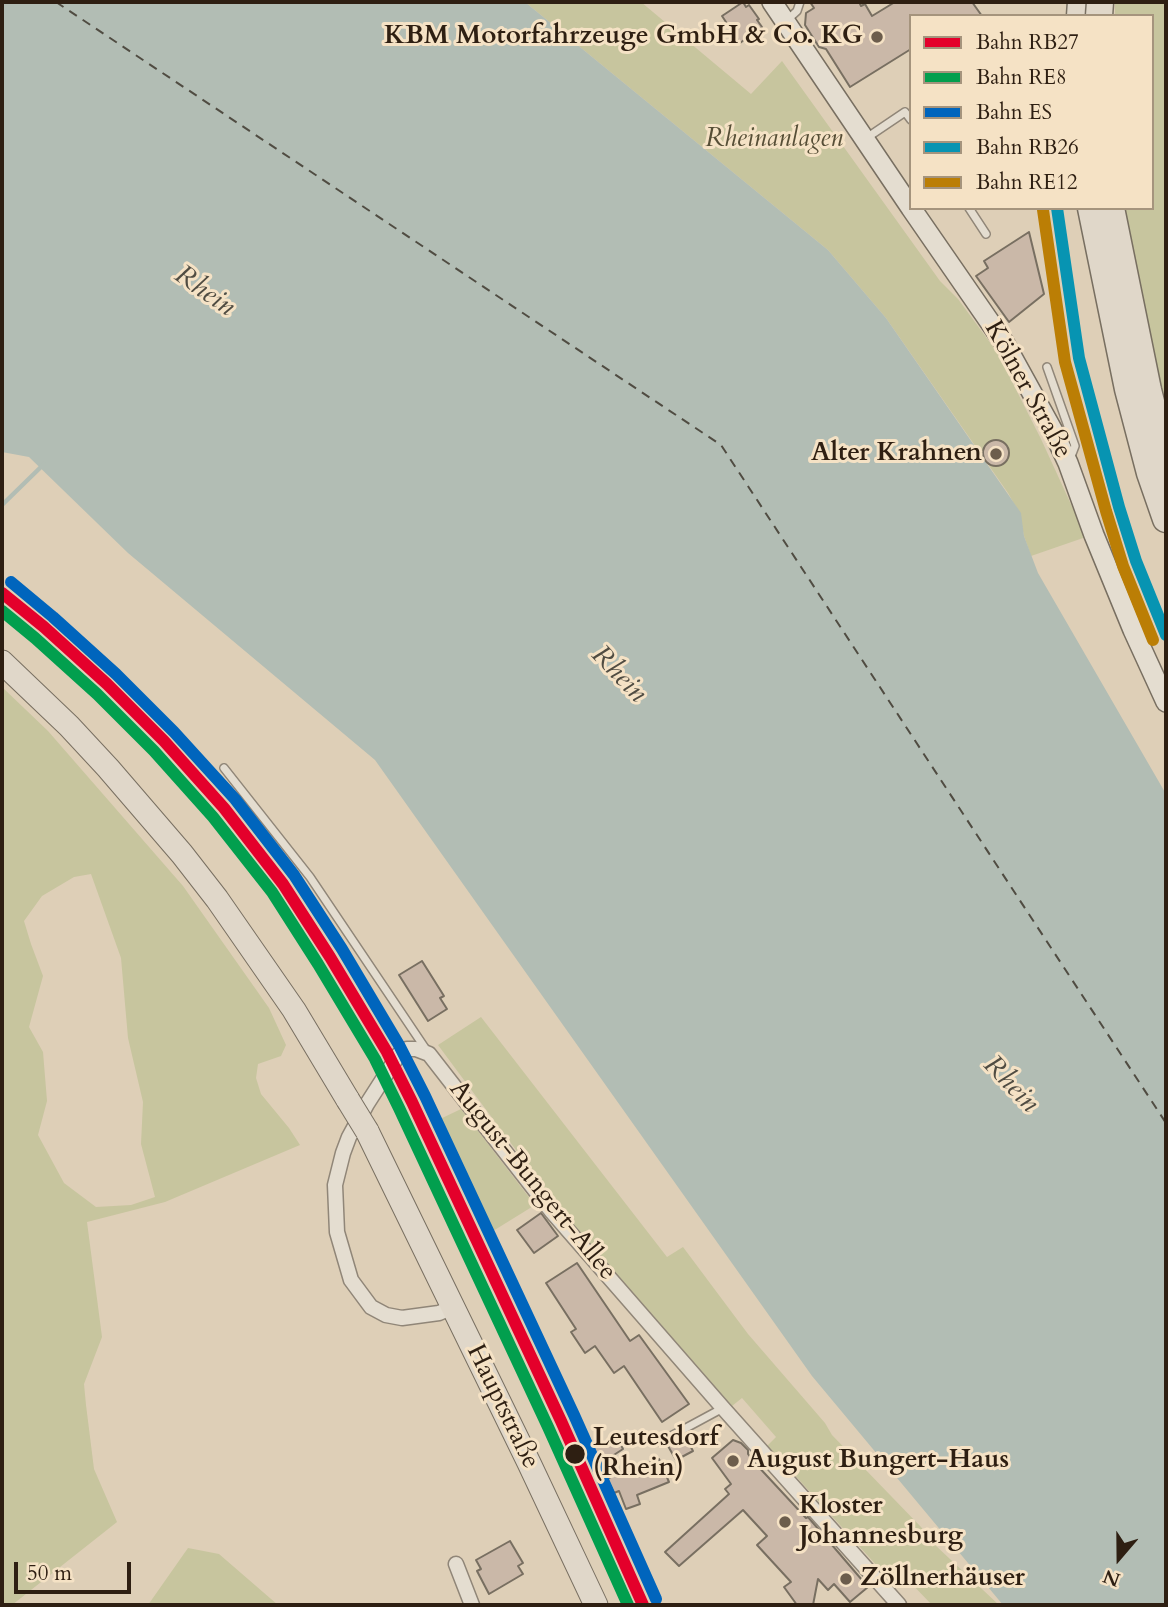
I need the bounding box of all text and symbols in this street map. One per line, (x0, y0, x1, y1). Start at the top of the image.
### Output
legend (909, 14, 1154, 210)
place label: KBM Motorfahrzeuge GmbH & Co. KG (384, 21, 863, 53)
text: Bahn RB27 (976, 28, 1079, 57)
marker: KBM Motorfahrzeuge GmbH & Co. KG (869, 29, 885, 45)
text: Bahn RE8 (976, 63, 1067, 92)
text: Bahn ES (976, 98, 1052, 127)
park label: Rheinanlagen (705, 124, 843, 156)
text: Bahn RB26 (976, 133, 1079, 162)
text: Bahn RE12 (976, 168, 1077, 197)
water label: Rhein (167, 259, 241, 325)
street label: Kölner Straße (976, 316, 1078, 464)
place label: Alter Krahnen (811, 438, 982, 470)
marker: Alter Krahnen (988, 446, 1004, 462)
water label: Rhein (583, 640, 653, 710)
water label: Rhein (975, 1050, 1045, 1120)
street label: August-Bungert-Allee (442, 1075, 622, 1287)
street label: Hauptstraße (459, 1340, 545, 1474)
place label: Leutesdorf (Rhein) (593, 1423, 718, 1484)
marker: Leutesdorf (Rhein) (563, 1442, 587, 1466)
place label: August Bungert-Haus (747, 1445, 1009, 1477)
marker: August Bungert-Haus (725, 1453, 741, 1469)
place label: Kloster Johannesburg (799, 1491, 963, 1552)
marker: Kloster Johannesburg (777, 1514, 793, 1530)
north arrow (1084, 1523, 1154, 1593)
scale bar (18, 1548, 135, 1592)
text: 50 m (27, 1559, 72, 1588)
place label: Zöllnerhäuser (860, 1563, 1025, 1595)
text: N (1100, 1563, 1124, 1593)
marker: Zöllnerhäuser (838, 1571, 854, 1587)

